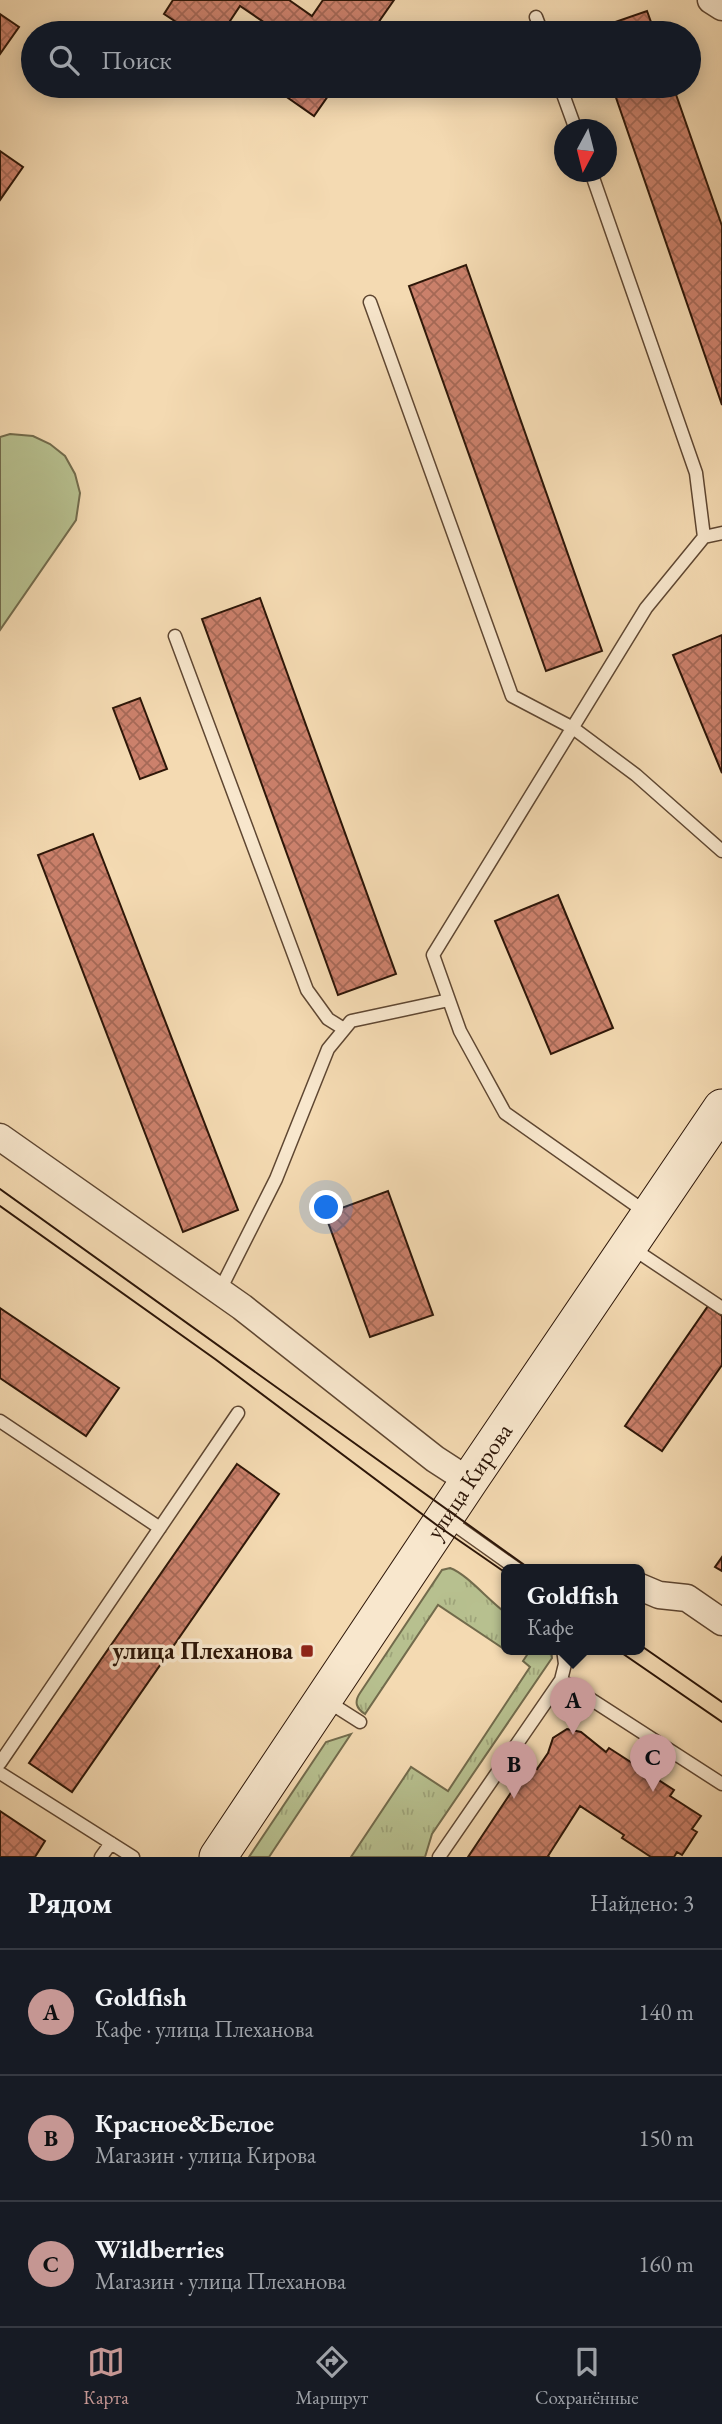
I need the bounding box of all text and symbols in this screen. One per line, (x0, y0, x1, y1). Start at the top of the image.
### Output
search box (21, 21, 701, 98)
icon: search (45, 41, 83, 79)
text: Поиск (101, 43, 172, 77)
north arrow (554, 119, 617, 182)
your location (309, 1190, 343, 1224)
street label: улица Кирова (419, 1416, 519, 1545)
popup (501, 1564, 645, 1655)
text: Goldfish (527, 1578, 619, 1612)
text: Кафе (527, 1612, 574, 1642)
place label: улица Плеханова (112, 1635, 293, 1667)
marker: улица Плеханова (299, 1643, 315, 1659)
pin: A (550, 1677, 596, 1735)
pin: C (630, 1734, 676, 1792)
pin: B (491, 1741, 537, 1799)
text: Рядом (28, 1883, 112, 1922)
text: Найдено: 3 (590, 1888, 694, 1918)
text: Goldfish (95, 1980, 187, 2014)
text: A (43, 1997, 59, 2027)
text: 140 m (638, 1997, 694, 2027)
text: Кафе · улица Плеханова (95, 2014, 314, 2044)
text: Красное&Белое (95, 2106, 274, 2140)
text: B (44, 2123, 58, 2153)
text: 150 m (638, 2123, 694, 2153)
text: Магазин · улица Кирова (95, 2140, 316, 2170)
text: Wildberries (95, 2232, 224, 2266)
text: C (43, 2249, 59, 2279)
text: 160 m (638, 2249, 694, 2279)
text: Магазин · улица Плеханова (95, 2266, 346, 2296)
tab: Карта (83, 2343, 129, 2410)
tab: Маршрут (295, 2343, 368, 2410)
tab: Сохранённые (535, 2343, 639, 2410)

